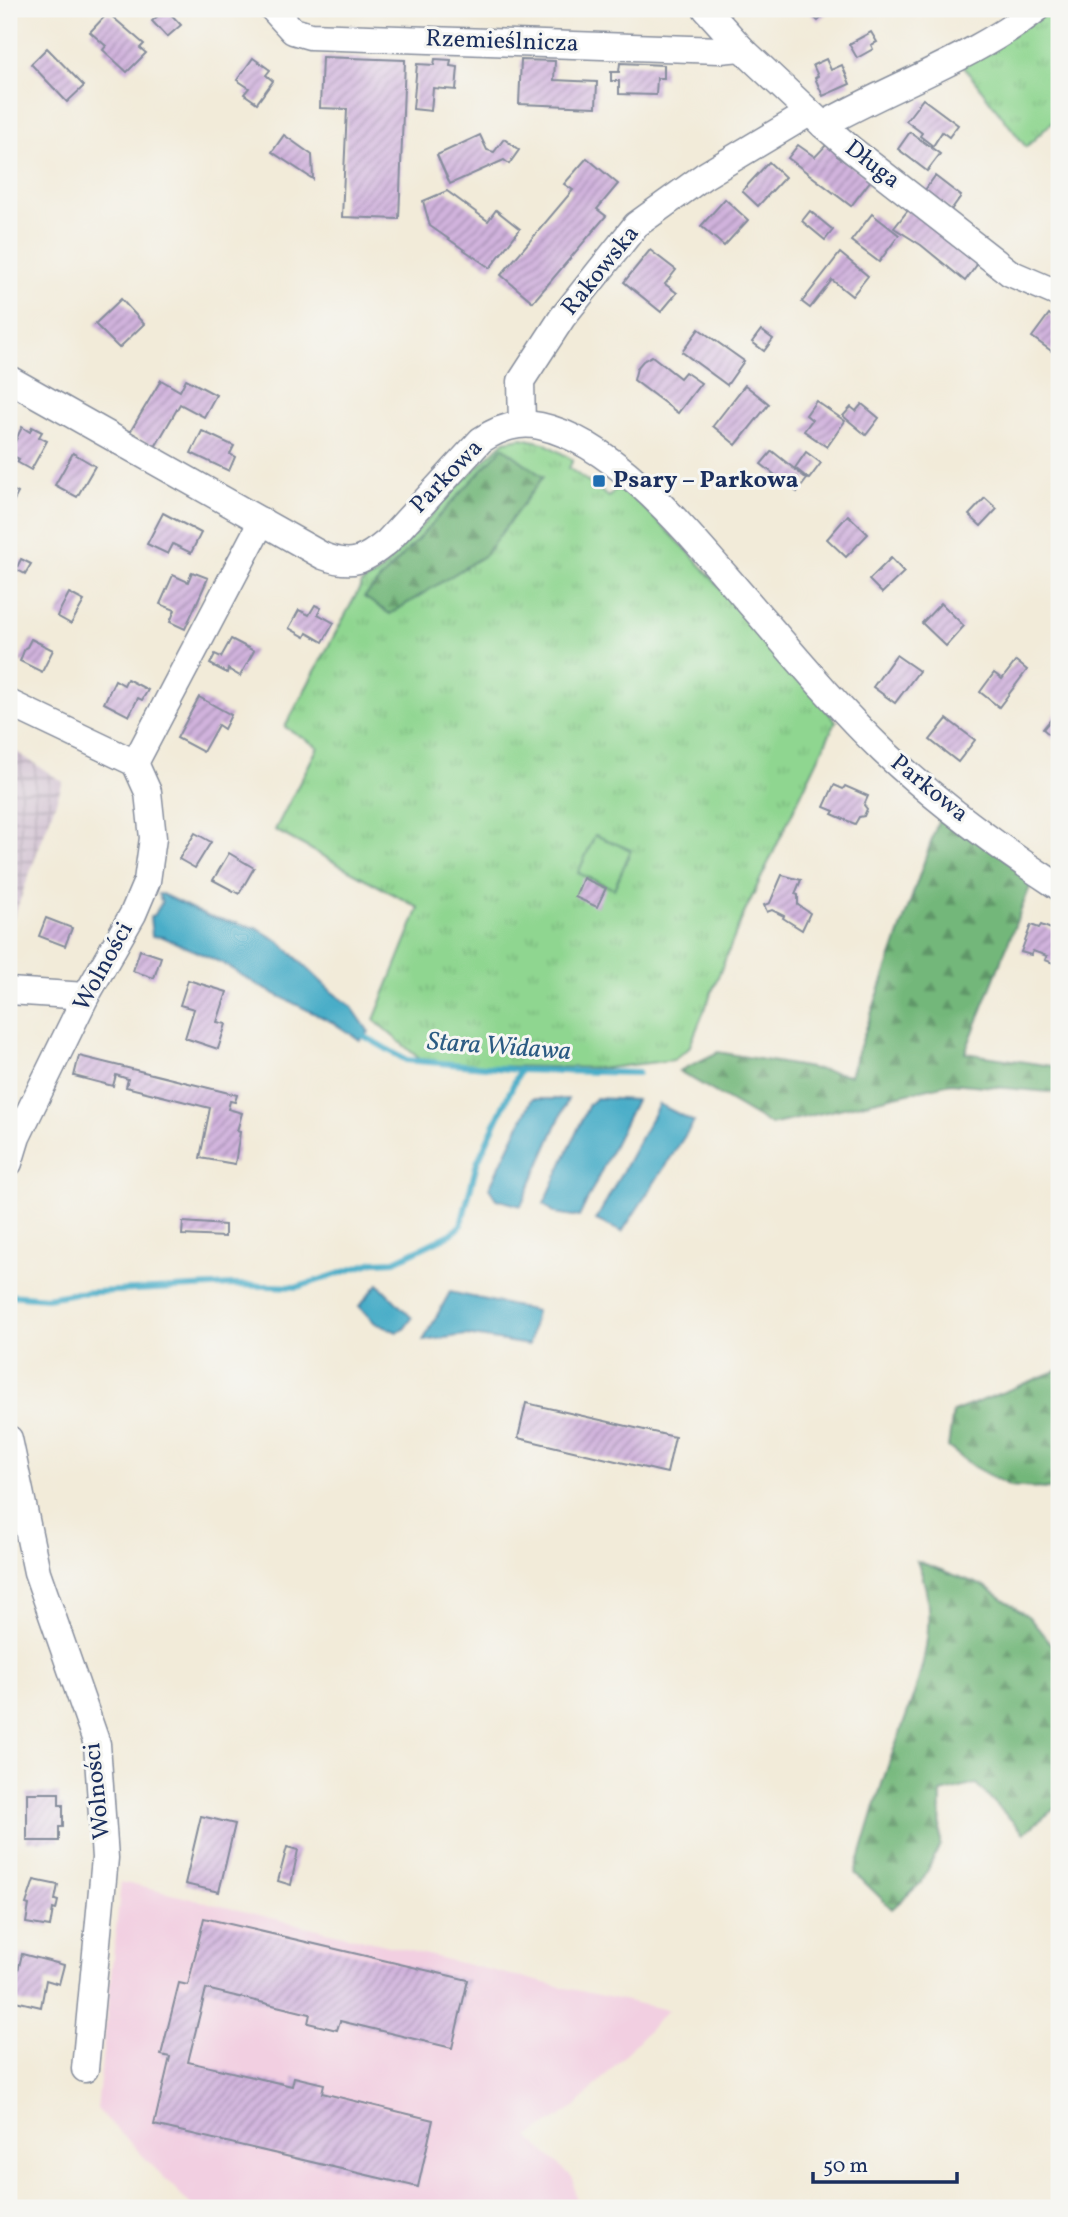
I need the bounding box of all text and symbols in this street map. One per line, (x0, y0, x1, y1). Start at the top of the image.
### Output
street label: Rzemieślnicza (425, 22, 579, 62)
street label: Długa (837, 132, 907, 198)
street label: Rakowska (554, 219, 648, 323)
street label: Parkowa (403, 432, 491, 522)
place label: Psary – Parkowa (613, 464, 799, 498)
marker: Psary – Parkowa (591, 473, 607, 489)
street label: Parkowa (883, 747, 975, 831)
street label: Wolności (66, 916, 142, 1018)
water label: Stara Widawa (426, 1024, 572, 1070)
street label: Wolności (76, 1741, 120, 1841)
scale bar (813, 2140, 956, 2184)
text: 50 m (823, 2152, 868, 2181)

